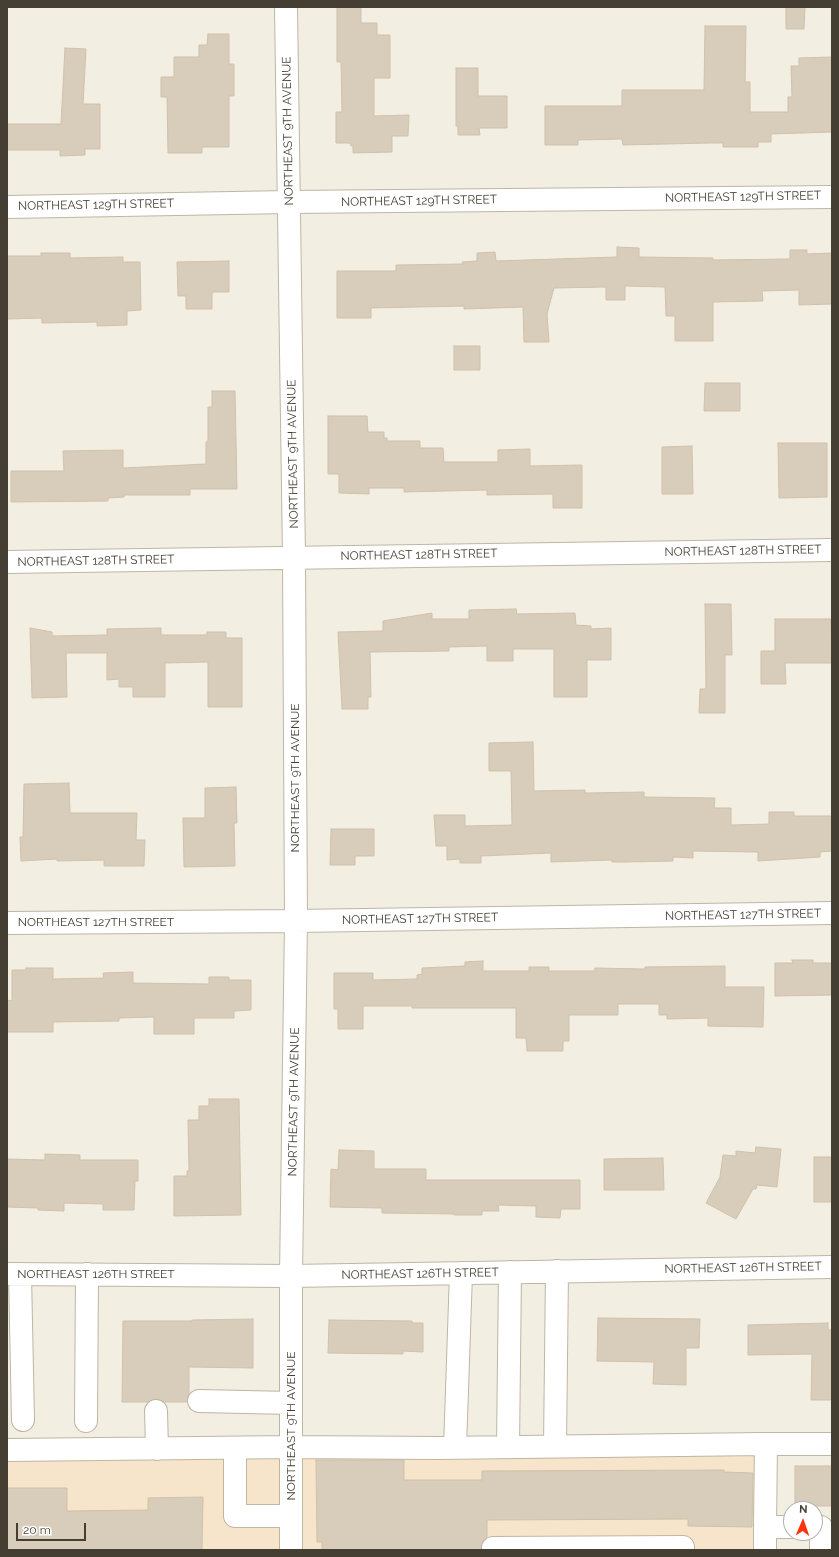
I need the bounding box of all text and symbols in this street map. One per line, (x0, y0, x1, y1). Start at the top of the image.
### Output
street label: NORTHEAST 9TH AVENUE (280, 56, 296, 206)
street label: NORTHEAST 129TH STREET (665, 188, 821, 206)
street label: NORTHEAST 129TH STREET (341, 192, 497, 210)
street label: NORTHEAST 129TH STREET (18, 196, 174, 214)
street label: NORTHEAST 9TH AVENUE (285, 379, 301, 529)
street label: NORTHEAST 128TH STREET (664, 542, 822, 560)
street label: NORTHEAST 128TH STREET (340, 546, 498, 564)
street label: NORTHEAST 128TH STREET (17, 552, 175, 570)
street label: NORTHEAST 9TH AVENUE (288, 703, 302, 853)
street label: NORTHEAST 127TH STREET (665, 906, 821, 924)
street label: NORTHEAST 127TH STREET (342, 910, 498, 928)
street label: NORTHEAST 127TH STREET (18, 915, 174, 929)
street label: NORTHEAST 9TH AVENUE (286, 1027, 302, 1177)
street label: NORTHEAST 126TH STREET (664, 1259, 822, 1277)
street label: NORTHEAST 126TH STREET (341, 1265, 499, 1283)
street label: NORTHEAST 126TH STREET (17, 1267, 175, 1281)
street label: NORTHEAST 9TH AVENUE (284, 1351, 298, 1501)
north arrow (783, 1501, 823, 1541)
text: N (799, 1503, 808, 1516)
scale bar (18, 1515, 88, 1541)
text: 20 m (23, 1523, 51, 1537)

